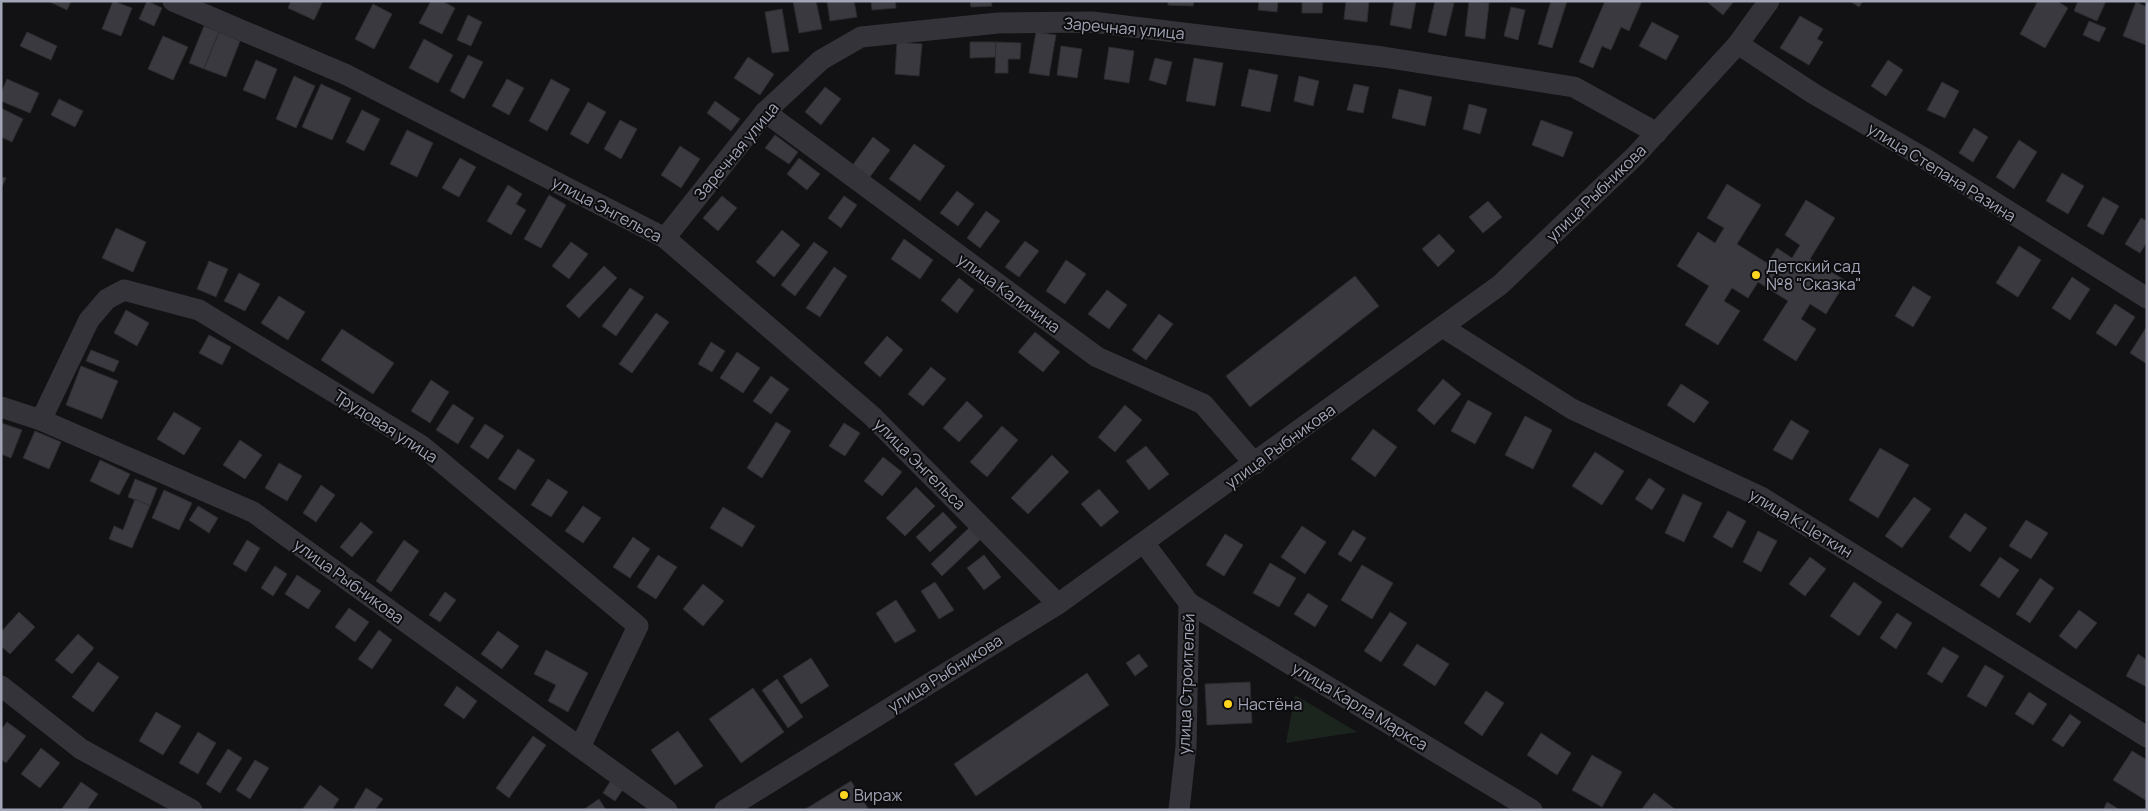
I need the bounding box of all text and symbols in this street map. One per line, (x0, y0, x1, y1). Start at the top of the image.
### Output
street label: Заречная улица (1062, 12, 1186, 44)
street label: Заречная улица (689, 97, 783, 205)
street label: улица Степана Разина (1864, 117, 2020, 227)
street label: улица Рыбникова (1541, 139, 1651, 247)
street label: улица Энгельса (548, 171, 666, 247)
street label: улица Калинина (953, 248, 1065, 338)
place label: Детский сад №8 "Сказка" (1766, 255, 1862, 295)
marker: Детский сад №8 "Сказка" (1750, 269, 1762, 281)
street label: Трудовая улица (330, 384, 442, 468)
street label: улица Рыбникова (1220, 398, 1340, 494)
street label: улица Энгельса (869, 413, 971, 515)
street label: улица К.Цеткин (1745, 483, 1857, 563)
street label: улица Рыбникова (289, 533, 409, 629)
street label: улица Строителей (1173, 613, 1199, 755)
street label: улица Рыбникова (883, 629, 1007, 717)
street label: улица Карла Маркса (1288, 657, 1432, 755)
place label: Настёна (1238, 693, 1302, 715)
marker: Настёна (1222, 698, 1234, 710)
place label: Вираж (854, 784, 903, 806)
marker: Вираж (838, 789, 850, 801)

